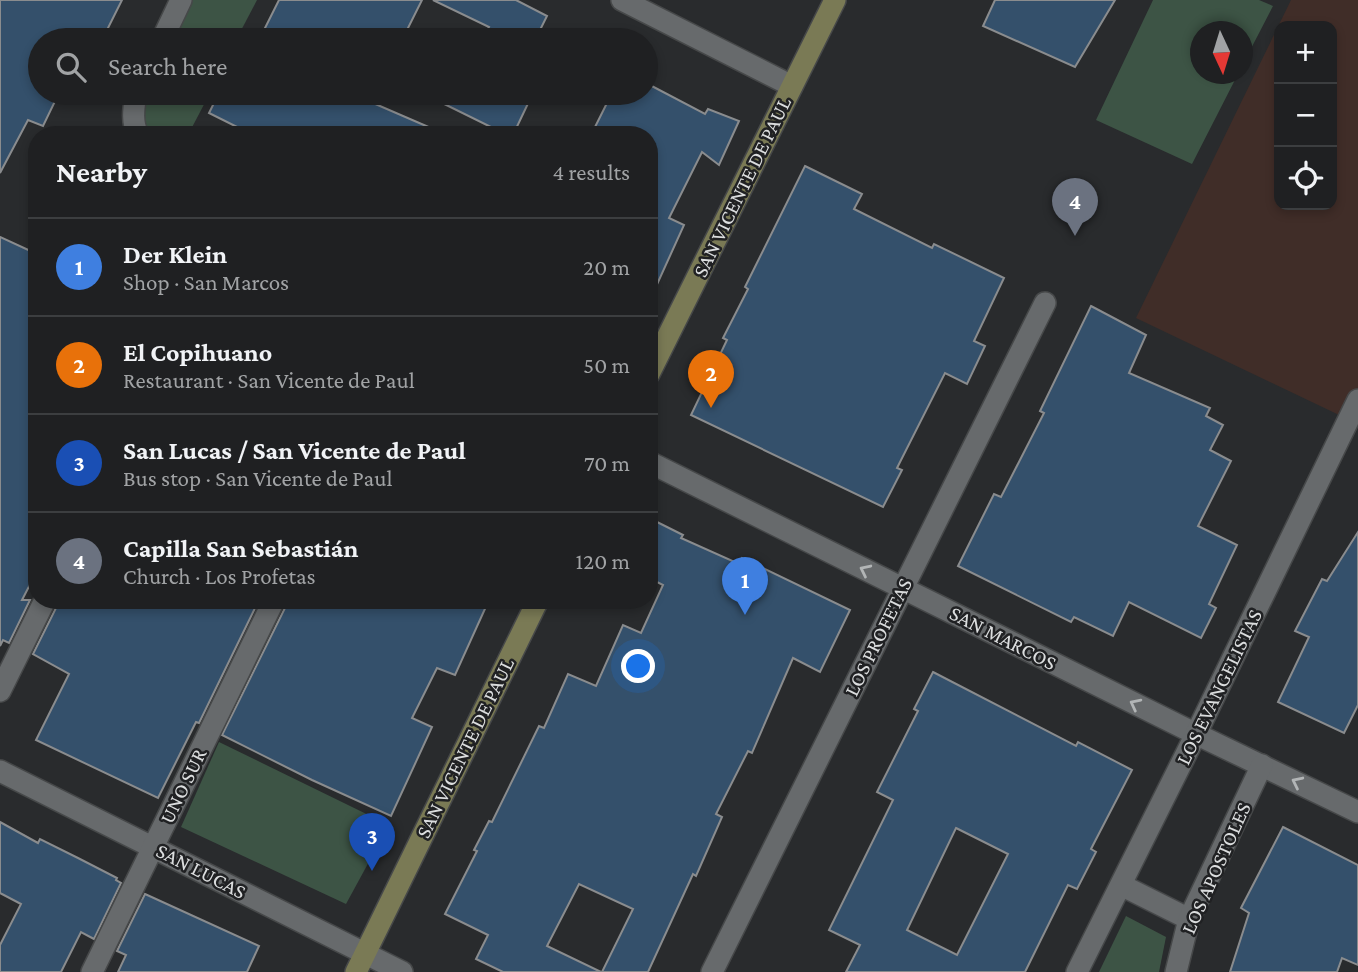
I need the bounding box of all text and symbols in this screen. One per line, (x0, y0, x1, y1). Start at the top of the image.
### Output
north arrow (1190, 21, 1253, 84)
map controls (1274, 21, 1337, 210)
button: + (1274, 21, 1337, 84)
search box (28, 28, 658, 105)
icon: search (52, 48, 90, 86)
text: Search here (108, 52, 227, 81)
button: − (1274, 84, 1337, 147)
street label: SAN VICENTE DE PAUL (688, 93, 796, 281)
button: locate (1274, 147, 1337, 210)
text: Nearby (56, 155, 147, 188)
text: 4 results (552, 159, 630, 185)
pin: 4 (1052, 178, 1098, 236)
text: Der Klein (123, 240, 227, 269)
text: 1 (75, 254, 83, 280)
text: 20 m (583, 254, 630, 280)
text: Shop · San Marcos (123, 269, 289, 295)
text: El Copihuano (123, 338, 272, 367)
pin: 2 (688, 350, 734, 408)
text: 2 (73, 352, 85, 378)
text: 50 m (583, 352, 630, 378)
text: Restaurant · San Vicente de Paul (123, 367, 415, 393)
text: San Lucas / San Vicente de Paul (123, 436, 466, 465)
text: 3 (73, 450, 85, 476)
text: 70 m (584, 450, 630, 476)
text: Bus stop · San Vicente de Paul (123, 465, 392, 491)
text: Capilla San Sebastián (123, 534, 358, 563)
text: 4 (73, 548, 85, 574)
text: 120 m (576, 548, 630, 574)
pin: 1 (722, 557, 768, 615)
text: Church · Los Profetas (123, 563, 316, 589)
one-way arrow (860, 564, 872, 578)
street label: LOS PROFETAS (839, 574, 917, 700)
street label: SAN MARCOS (946, 601, 1060, 675)
street label: LOS EVANGELISTAS (1171, 605, 1267, 769)
your location (621, 649, 655, 683)
street label: SAN VICENTE DE PAUL (411, 654, 519, 842)
one-way arrow (1130, 698, 1142, 712)
street label: UNO SUR (155, 744, 212, 827)
one-way arrow (1292, 777, 1304, 791)
street label: LOS APOSTOLES (1176, 798, 1256, 937)
pin: 3 (349, 813, 395, 871)
street label: SAN LUCAS (152, 838, 250, 904)

